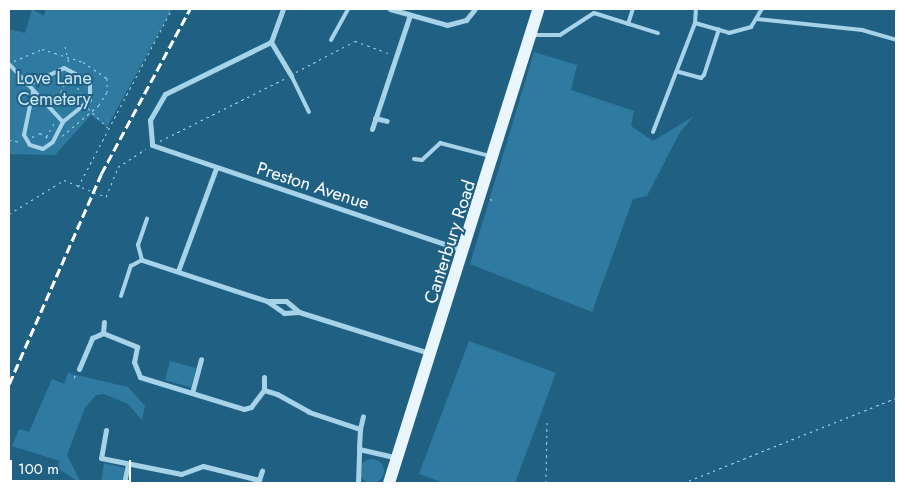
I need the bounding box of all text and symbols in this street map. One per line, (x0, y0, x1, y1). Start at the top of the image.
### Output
park label: Love Lane Cemetery (16, 68, 92, 110)
street label: Preston Avenue (254, 158, 372, 214)
street label: Canterbury Road (420, 177, 480, 307)
scale bar (12, 450, 134, 482)
text: 100 m (18, 458, 59, 480)

